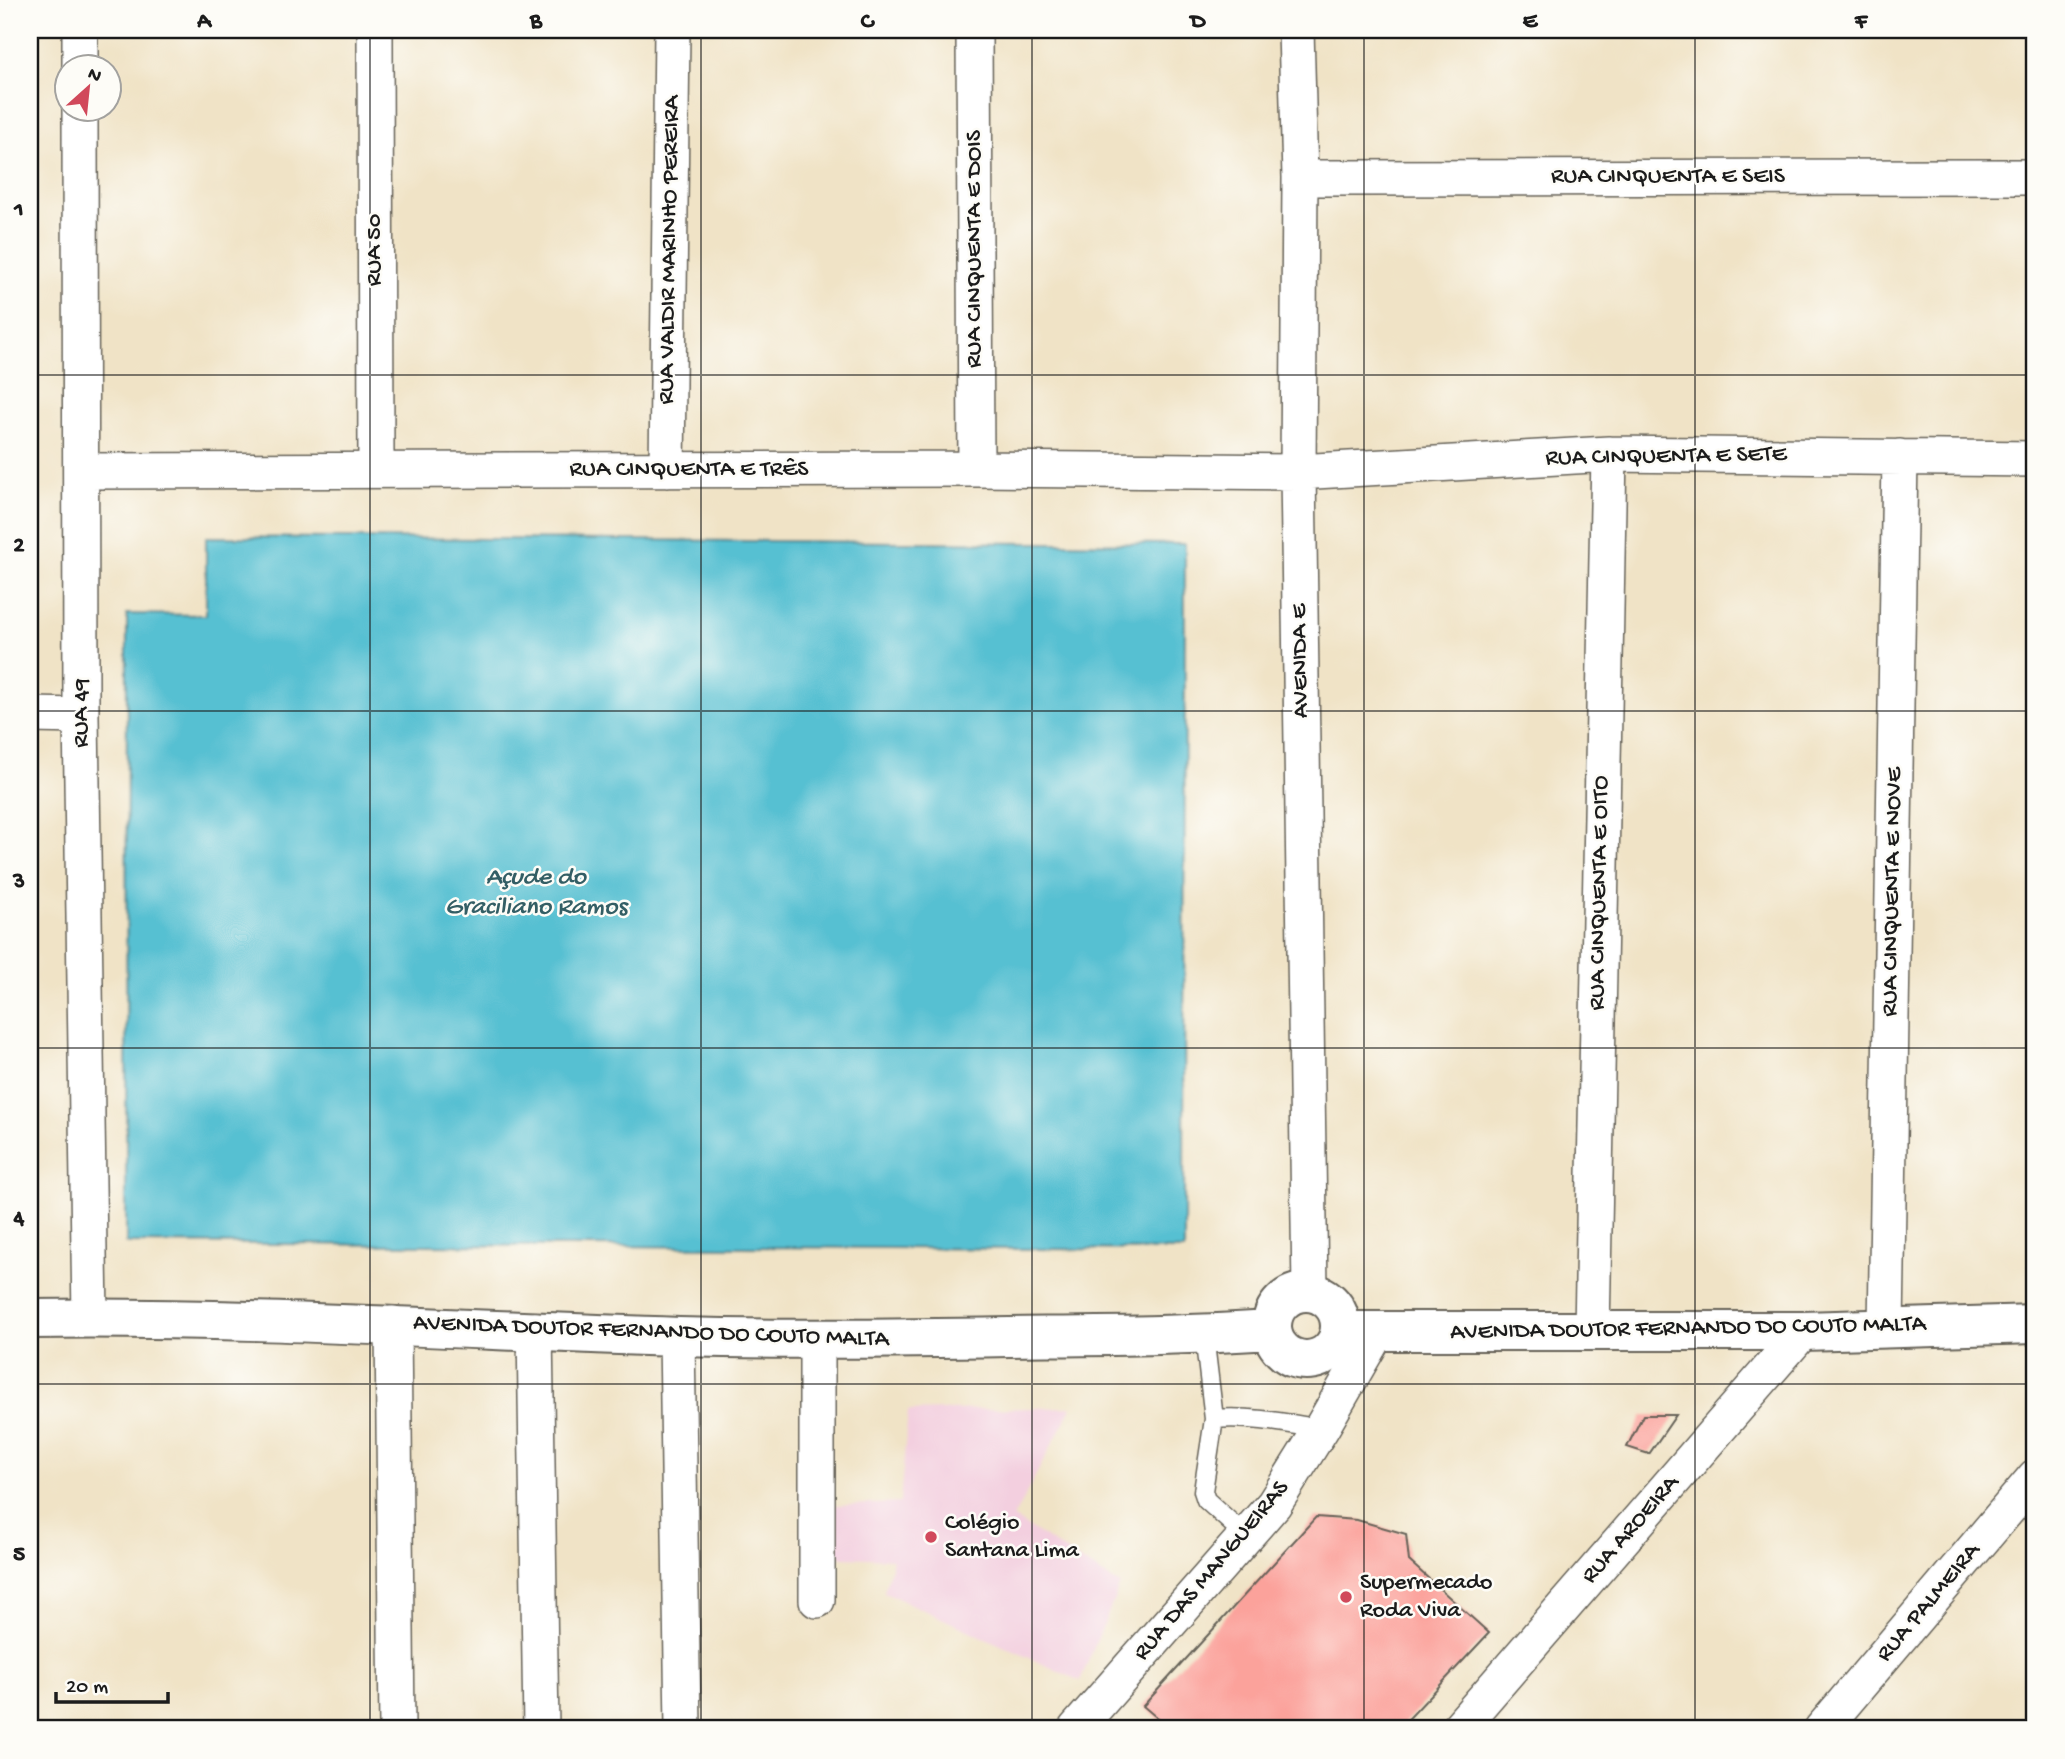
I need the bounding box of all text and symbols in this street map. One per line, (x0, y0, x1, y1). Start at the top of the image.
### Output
text: A (196, 9, 212, 36)
text: B (529, 9, 543, 36)
text: C (861, 9, 876, 36)
text: D (1189, 9, 1207, 36)
text: E (1523, 9, 1539, 36)
text: F (1854, 9, 1869, 36)
north arrow (52, 52, 122, 122)
text: N (83, 63, 105, 89)
street label: RUA VALDIR MARINHO PEREIRA (653, 93, 687, 405)
street label: RUA CINQUENTA E DOIS (961, 129, 990, 368)
street label: RUA CINQUENTA E SEIS (1551, 163, 1786, 192)
text: 1 (13, 197, 24, 224)
street label: RUA 50 (361, 214, 390, 286)
street label: RUA CINQUENTA E SETE (1545, 440, 1788, 474)
street label: RUA CINQUENTA E TRÊS (570, 456, 809, 485)
text: 2 (13, 533, 25, 560)
street label: AVENIDA E (1285, 603, 1316, 718)
street label: RUA 49 (68, 678, 97, 748)
street label: RUA CINQUENTA E NOVE (1876, 766, 1910, 1017)
street label: RUA CINQUENTA E OITO (1583, 775, 1617, 1011)
water label: Açude do Graciliano Ramos (445, 863, 629, 924)
text: 3 (12, 869, 25, 896)
text: 4 (13, 1206, 25, 1233)
street label: AVENIDA DOUTOR FERNANDO DO COUTO MALTA (413, 1309, 891, 1355)
street label: AVENIDA DOUTOR FERNANDO DO COUTO MALTA (1450, 1310, 1928, 1348)
street label: RUA AROEIRA (1576, 1468, 1687, 1590)
street label: RUA DAS MANGUEIRAS (1128, 1474, 1297, 1667)
place label: Colégio Santana Lima (945, 1509, 1079, 1566)
marker: Colégio Santana Lima (923, 1529, 939, 1545)
street label: RUA PALMEIRA (1871, 1536, 1988, 1668)
text: 5 (13, 1542, 25, 1569)
place label: Supermecado Roda Viva (1360, 1569, 1493, 1626)
marker: Supermecado Roda Viva (1338, 1589, 1354, 1605)
scale bar (56, 1661, 168, 1705)
text: 20 m (66, 1676, 108, 1701)

